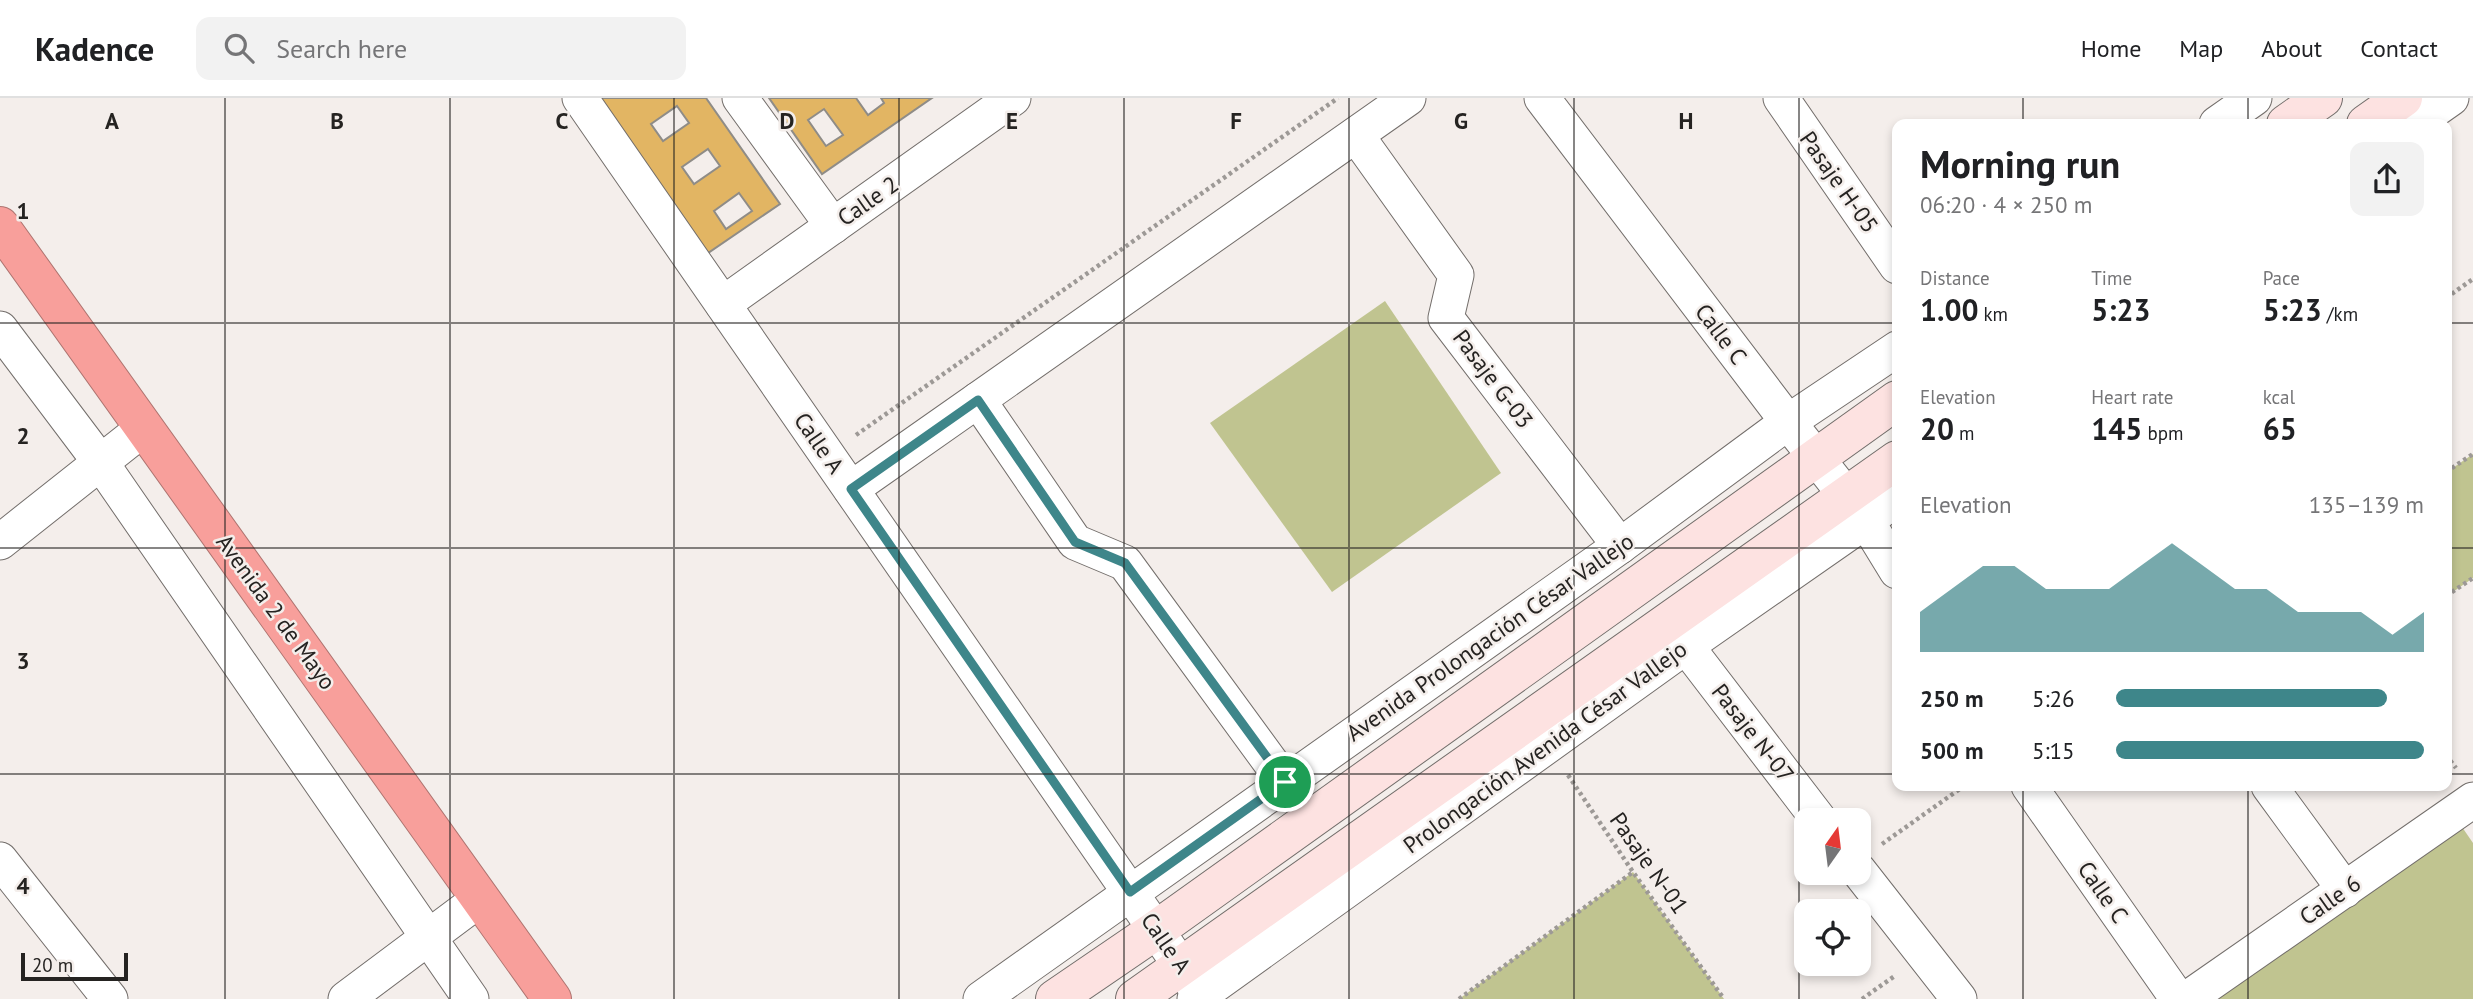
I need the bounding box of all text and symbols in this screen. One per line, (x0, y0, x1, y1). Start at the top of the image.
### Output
search box (196, 17, 686, 80)
text: Kadence (35, 27, 154, 70)
icon: search (220, 29, 258, 67)
text: Search here (276, 32, 407, 65)
text: Home (2081, 33, 2141, 64)
text: Map (2179, 33, 2223, 64)
text: About (2261, 33, 2322, 64)
text: Contact (2360, 33, 2438, 64)
text: A (105, 106, 119, 135)
text: B (330, 106, 344, 135)
text: C (556, 106, 569, 135)
text: D (780, 106, 794, 135)
text: E (1006, 106, 1018, 135)
text: F (1230, 106, 1242, 135)
text: G (1454, 106, 1468, 135)
text: H (1679, 106, 1693, 135)
street label: Pasaje H-05 (1794, 125, 1885, 238)
text: Morning run (1920, 139, 2120, 188)
button: share (2350, 142, 2424, 216)
street label: Calle 2 (832, 169, 904, 232)
text: 06:20 · 4 × 250 m (1920, 190, 2092, 219)
text: 1 (16, 196, 30, 225)
text: Distance (1920, 266, 1990, 290)
text: Time (2091, 266, 2132, 290)
text: Pace (2263, 266, 2300, 290)
text: 1.00 (1920, 290, 1978, 329)
text: 5:23 (2091, 290, 2150, 329)
text: 5:23 (2263, 290, 2322, 329)
street label: Calle C (1689, 298, 1754, 370)
text: km (1978, 302, 2008, 326)
text: /km (2322, 302, 2358, 326)
street label: Pasaje G-03 (1447, 324, 1540, 434)
text: Elevation (1920, 385, 1996, 409)
text: Heart rate (2091, 385, 2173, 409)
text: kcal (2263, 385, 2295, 409)
street label: Calle A (788, 406, 851, 479)
text: 20 (1920, 409, 1954, 448)
text: 145 (2091, 409, 2142, 448)
text: 65 (2263, 409, 2297, 448)
text: 2 (16, 421, 30, 450)
text: m (1954, 421, 1975, 445)
text: bpm (2142, 421, 2183, 445)
text: Elevation (1920, 490, 2012, 519)
text: 135–139 m (2309, 490, 2424, 519)
street label: Avenida Prolongación César Vallejo (1340, 526, 1639, 747)
street label: Avenida 2 de Mayo (210, 528, 343, 695)
street label: Prolongación Avenida César Vallejo (1397, 634, 1692, 859)
text: 3 (16, 646, 30, 675)
street label: Pasaje N-07 (1706, 678, 1801, 788)
text: 250 m (1920, 684, 1983, 713)
text: 5:26 (2032, 684, 2075, 713)
text: 500 m (1920, 736, 1983, 765)
text: 5:15 (2032, 736, 2075, 765)
pin (1255, 752, 1315, 812)
icon: arrive (1266, 763, 1304, 801)
street label: Pasaje N-01 (1604, 806, 1695, 919)
north arrow (1794, 808, 1871, 886)
map controls (1794, 808, 1871, 976)
street label: Calle C (2072, 855, 2135, 928)
street label: Calle 6 (2294, 868, 2366, 931)
text: 4 (16, 871, 30, 900)
button: locate (1794, 899, 1871, 976)
street label: Calle A (1135, 906, 1198, 979)
scale bar (21, 950, 128, 982)
text: 20 m (32, 953, 73, 977)

